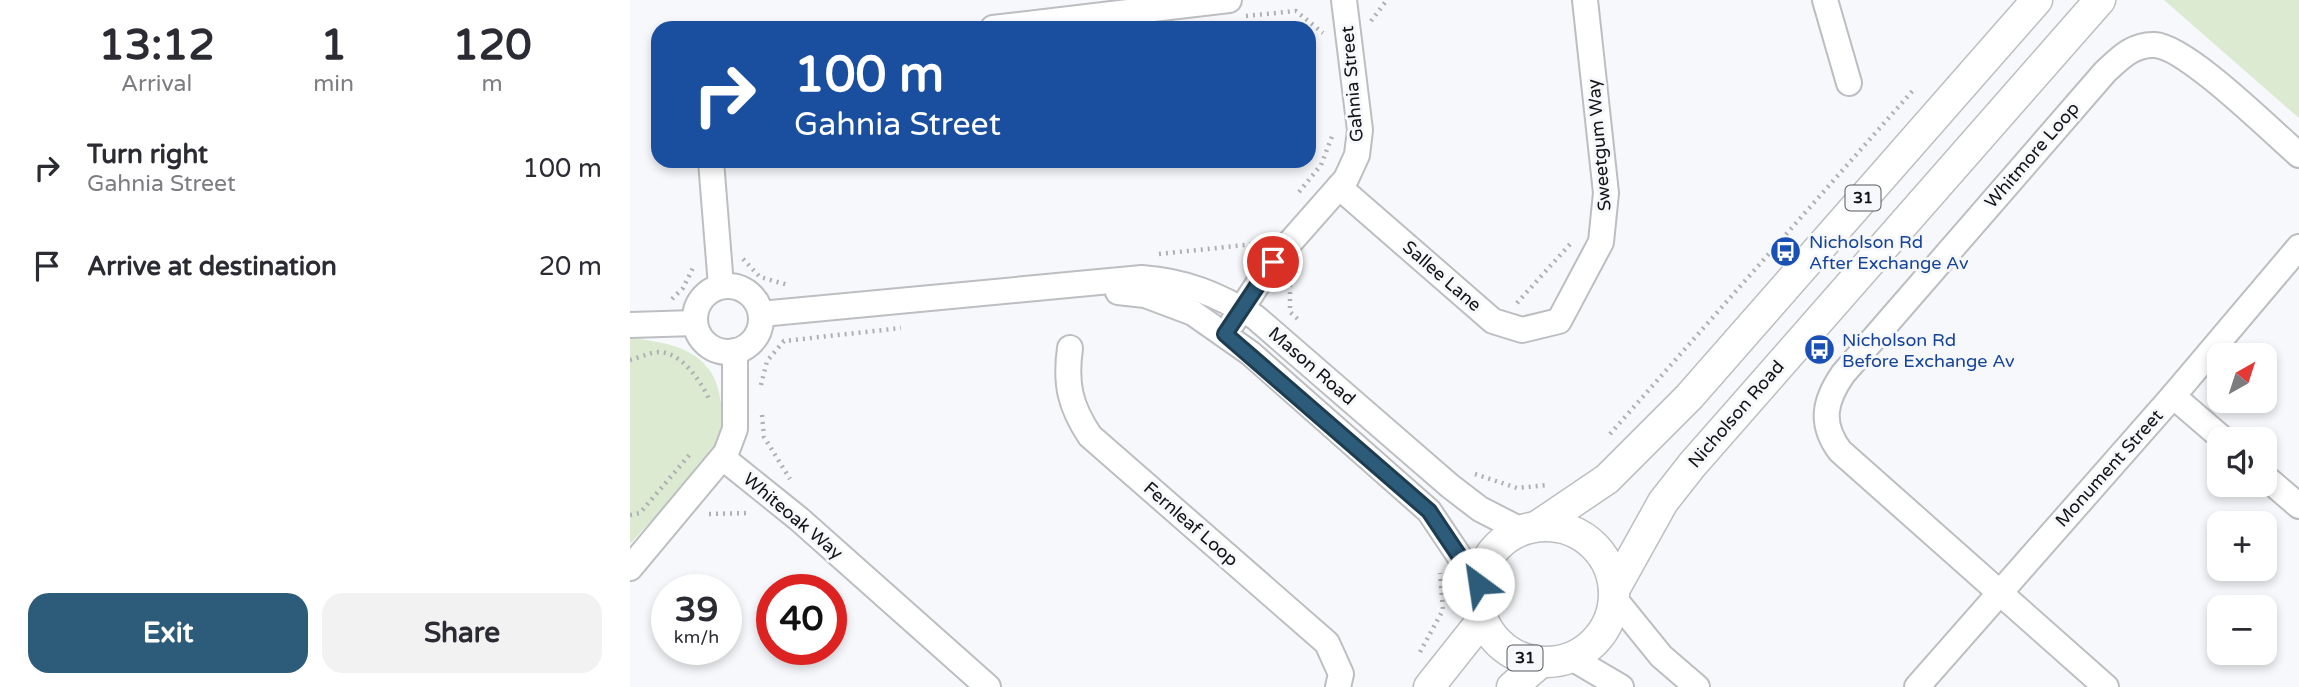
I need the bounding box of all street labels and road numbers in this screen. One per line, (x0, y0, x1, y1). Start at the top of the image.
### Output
street label: Gahnia Street (1336, 25, 1368, 143)
street label: Sweetgum Way (1582, 78, 1616, 212)
street label: Whitmore Loop (1980, 98, 2084, 212)
road number: 31 (1846, 186, 1880, 210)
street label: Sallee Lane (1398, 236, 1486, 316)
street label: Mason Road (1264, 322, 1360, 410)
street label: Nicholson Road (1683, 356, 1789, 472)
street label: Monument Street (2051, 405, 2168, 531)
street label: Whiteoak Way (739, 468, 848, 564)
street label: Fernleaf Loop (1139, 477, 1243, 571)
road number: 31 (1508, 646, 1542, 670)

